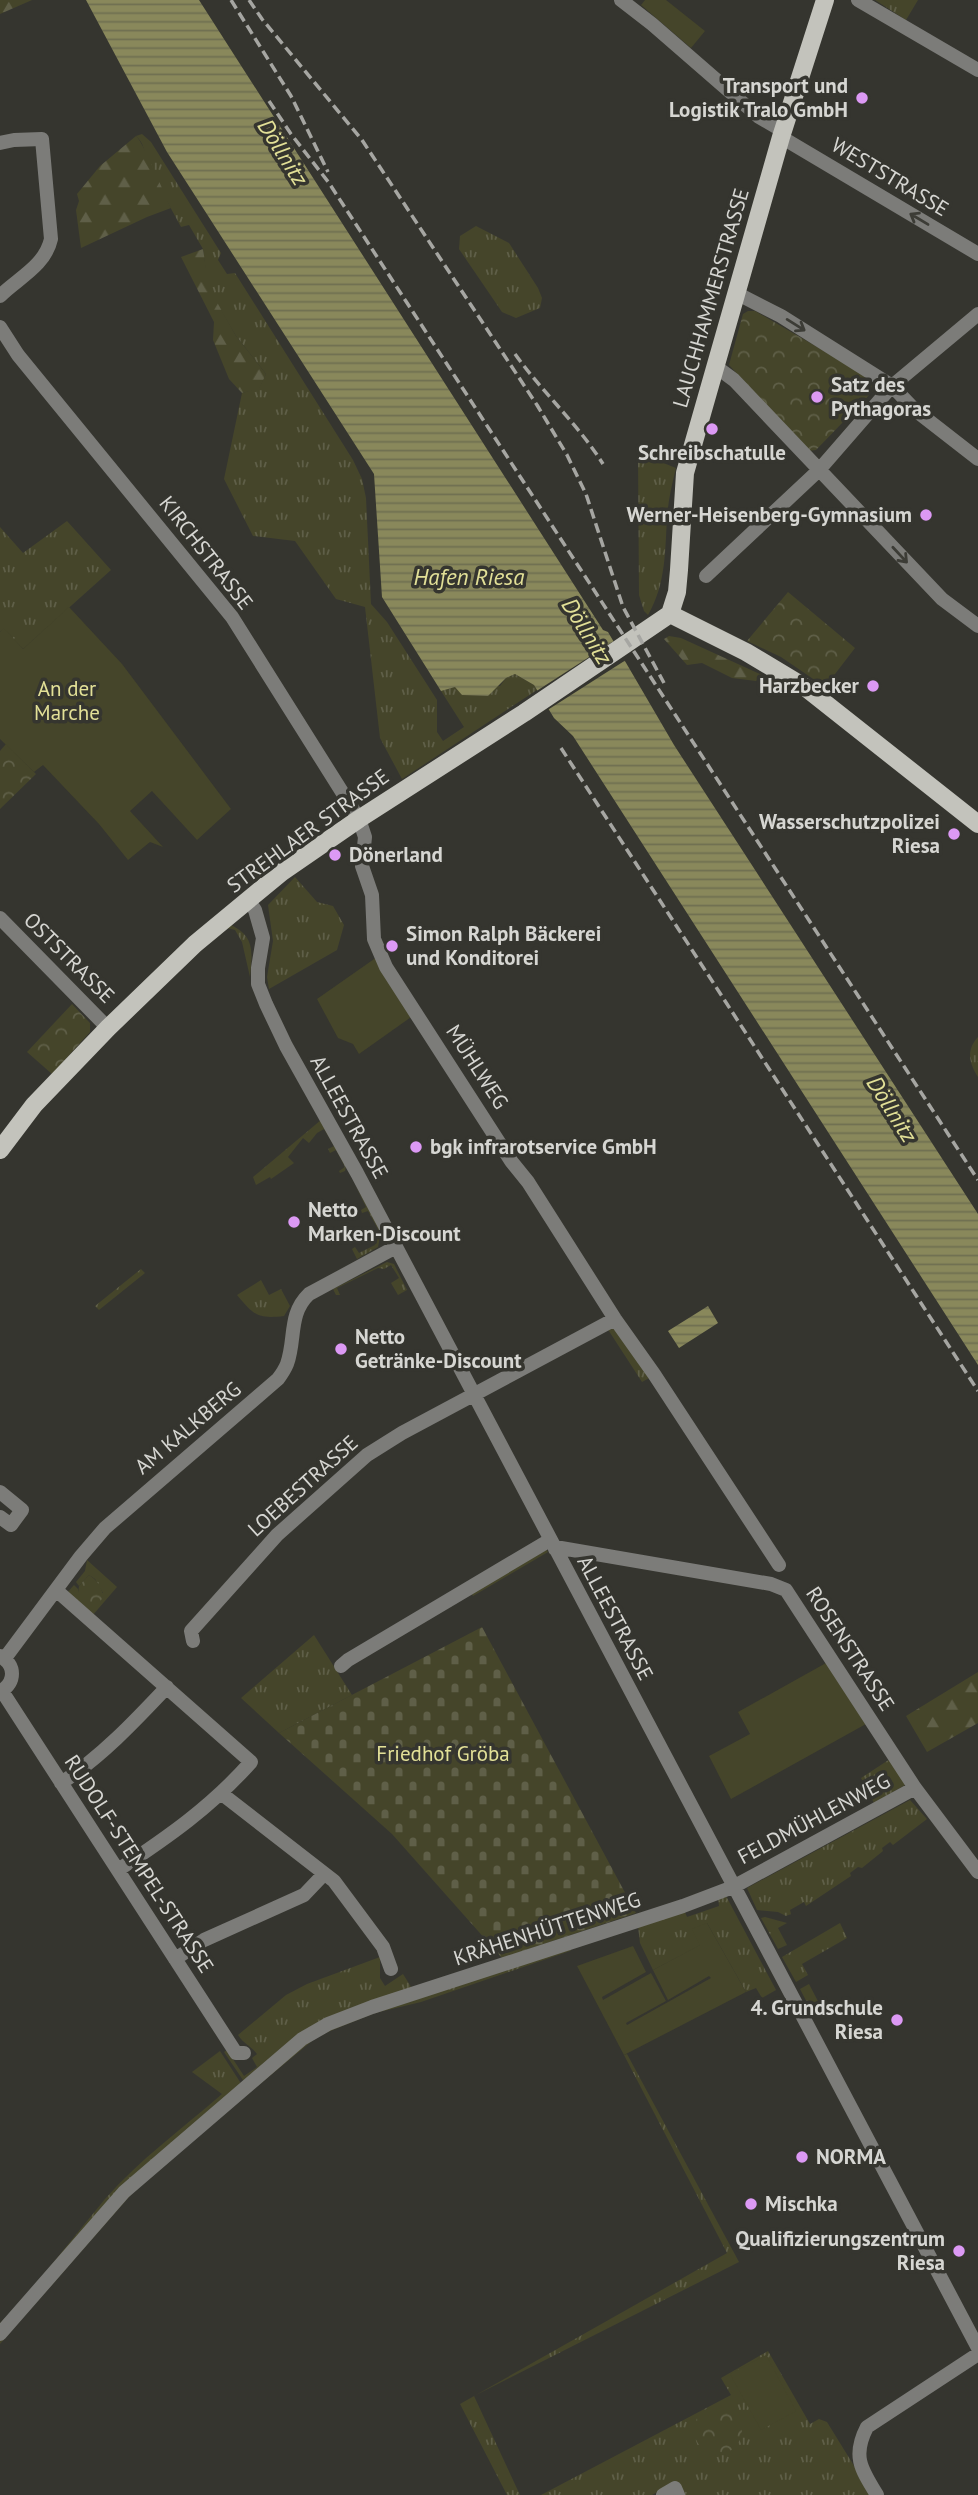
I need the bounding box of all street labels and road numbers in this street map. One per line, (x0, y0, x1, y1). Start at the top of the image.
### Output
street label: WESTSTRASSE (827, 131, 954, 222)
street label: LAUCHHAMMERSTRASSE (666, 185, 755, 411)
street label: KIRCHSTRASSE (154, 490, 259, 615)
street label: STREHLAER STRASSE (221, 763, 394, 899)
street label: OSTSTRASSE (18, 906, 121, 1009)
street label: MÜHLWEG (440, 1019, 515, 1114)
street label: ALLEESTRASSE (304, 1050, 394, 1183)
street label: AM KALKBERG (129, 1375, 246, 1480)
street label: LOEBESTRASSE (242, 1429, 363, 1542)
street label: ALLEESTRASSE (571, 1551, 660, 1685)
street label: ROSENSTRASSE (800, 1581, 901, 1716)
street label: RUDOLF-STEMPEL-STRASSE (59, 1750, 220, 1978)
street label: FELDMÜHLENWEG (733, 1767, 895, 1870)
street label: KRÄHENHÜTTENWEG (450, 1886, 644, 1971)

